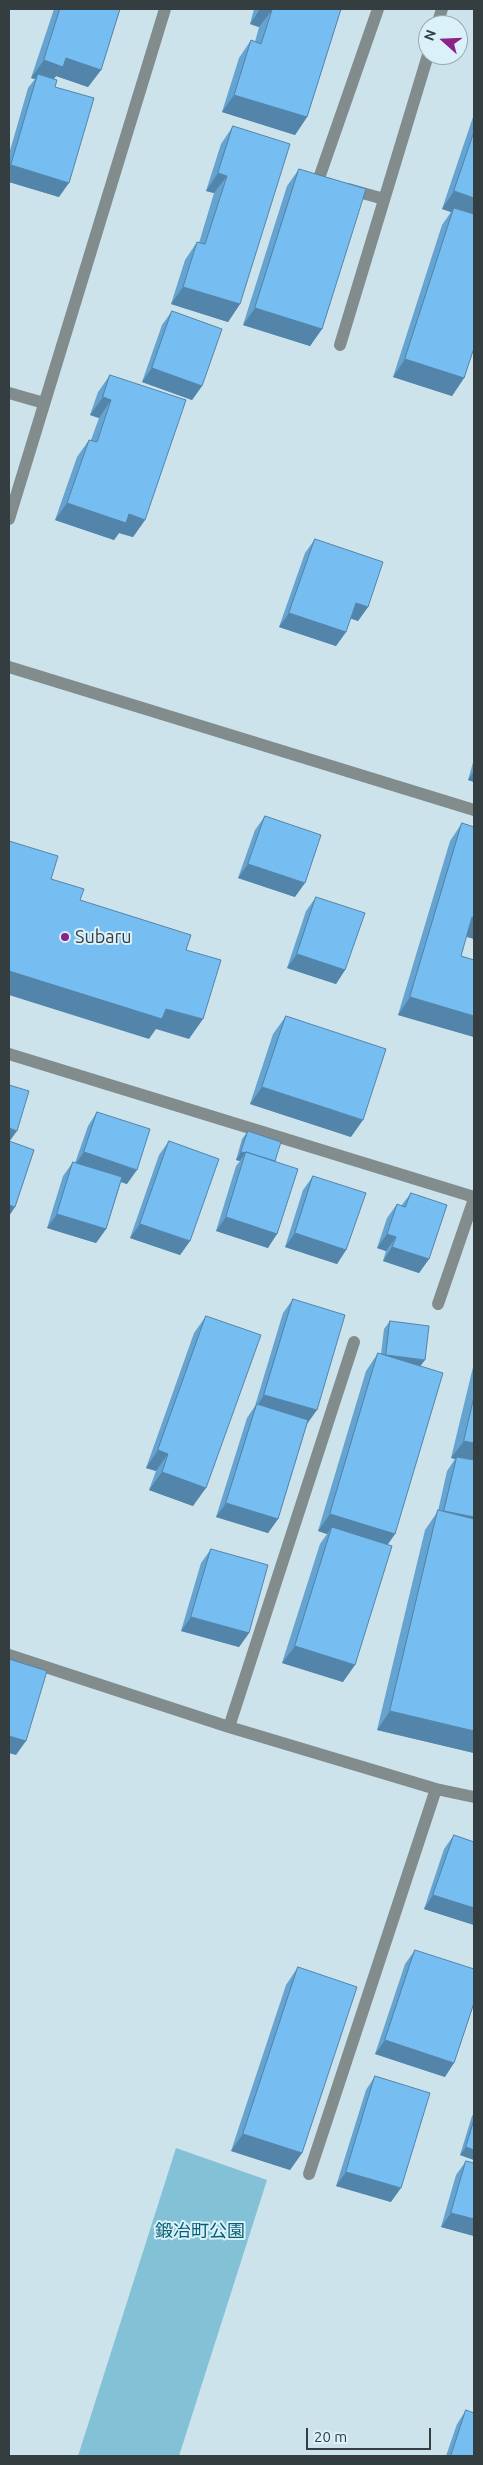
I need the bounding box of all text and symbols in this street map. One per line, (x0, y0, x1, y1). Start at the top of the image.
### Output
north arrow (418, 15, 468, 65)
text: N (421, 28, 439, 43)
place label: Subaru (75, 926, 132, 948)
marker: Subaru (59, 931, 71, 943)
park label: 鍛冶町公園 (155, 2220, 245, 2242)
scale bar (308, 2418, 433, 2450)
text: 20 m (314, 2428, 347, 2445)

